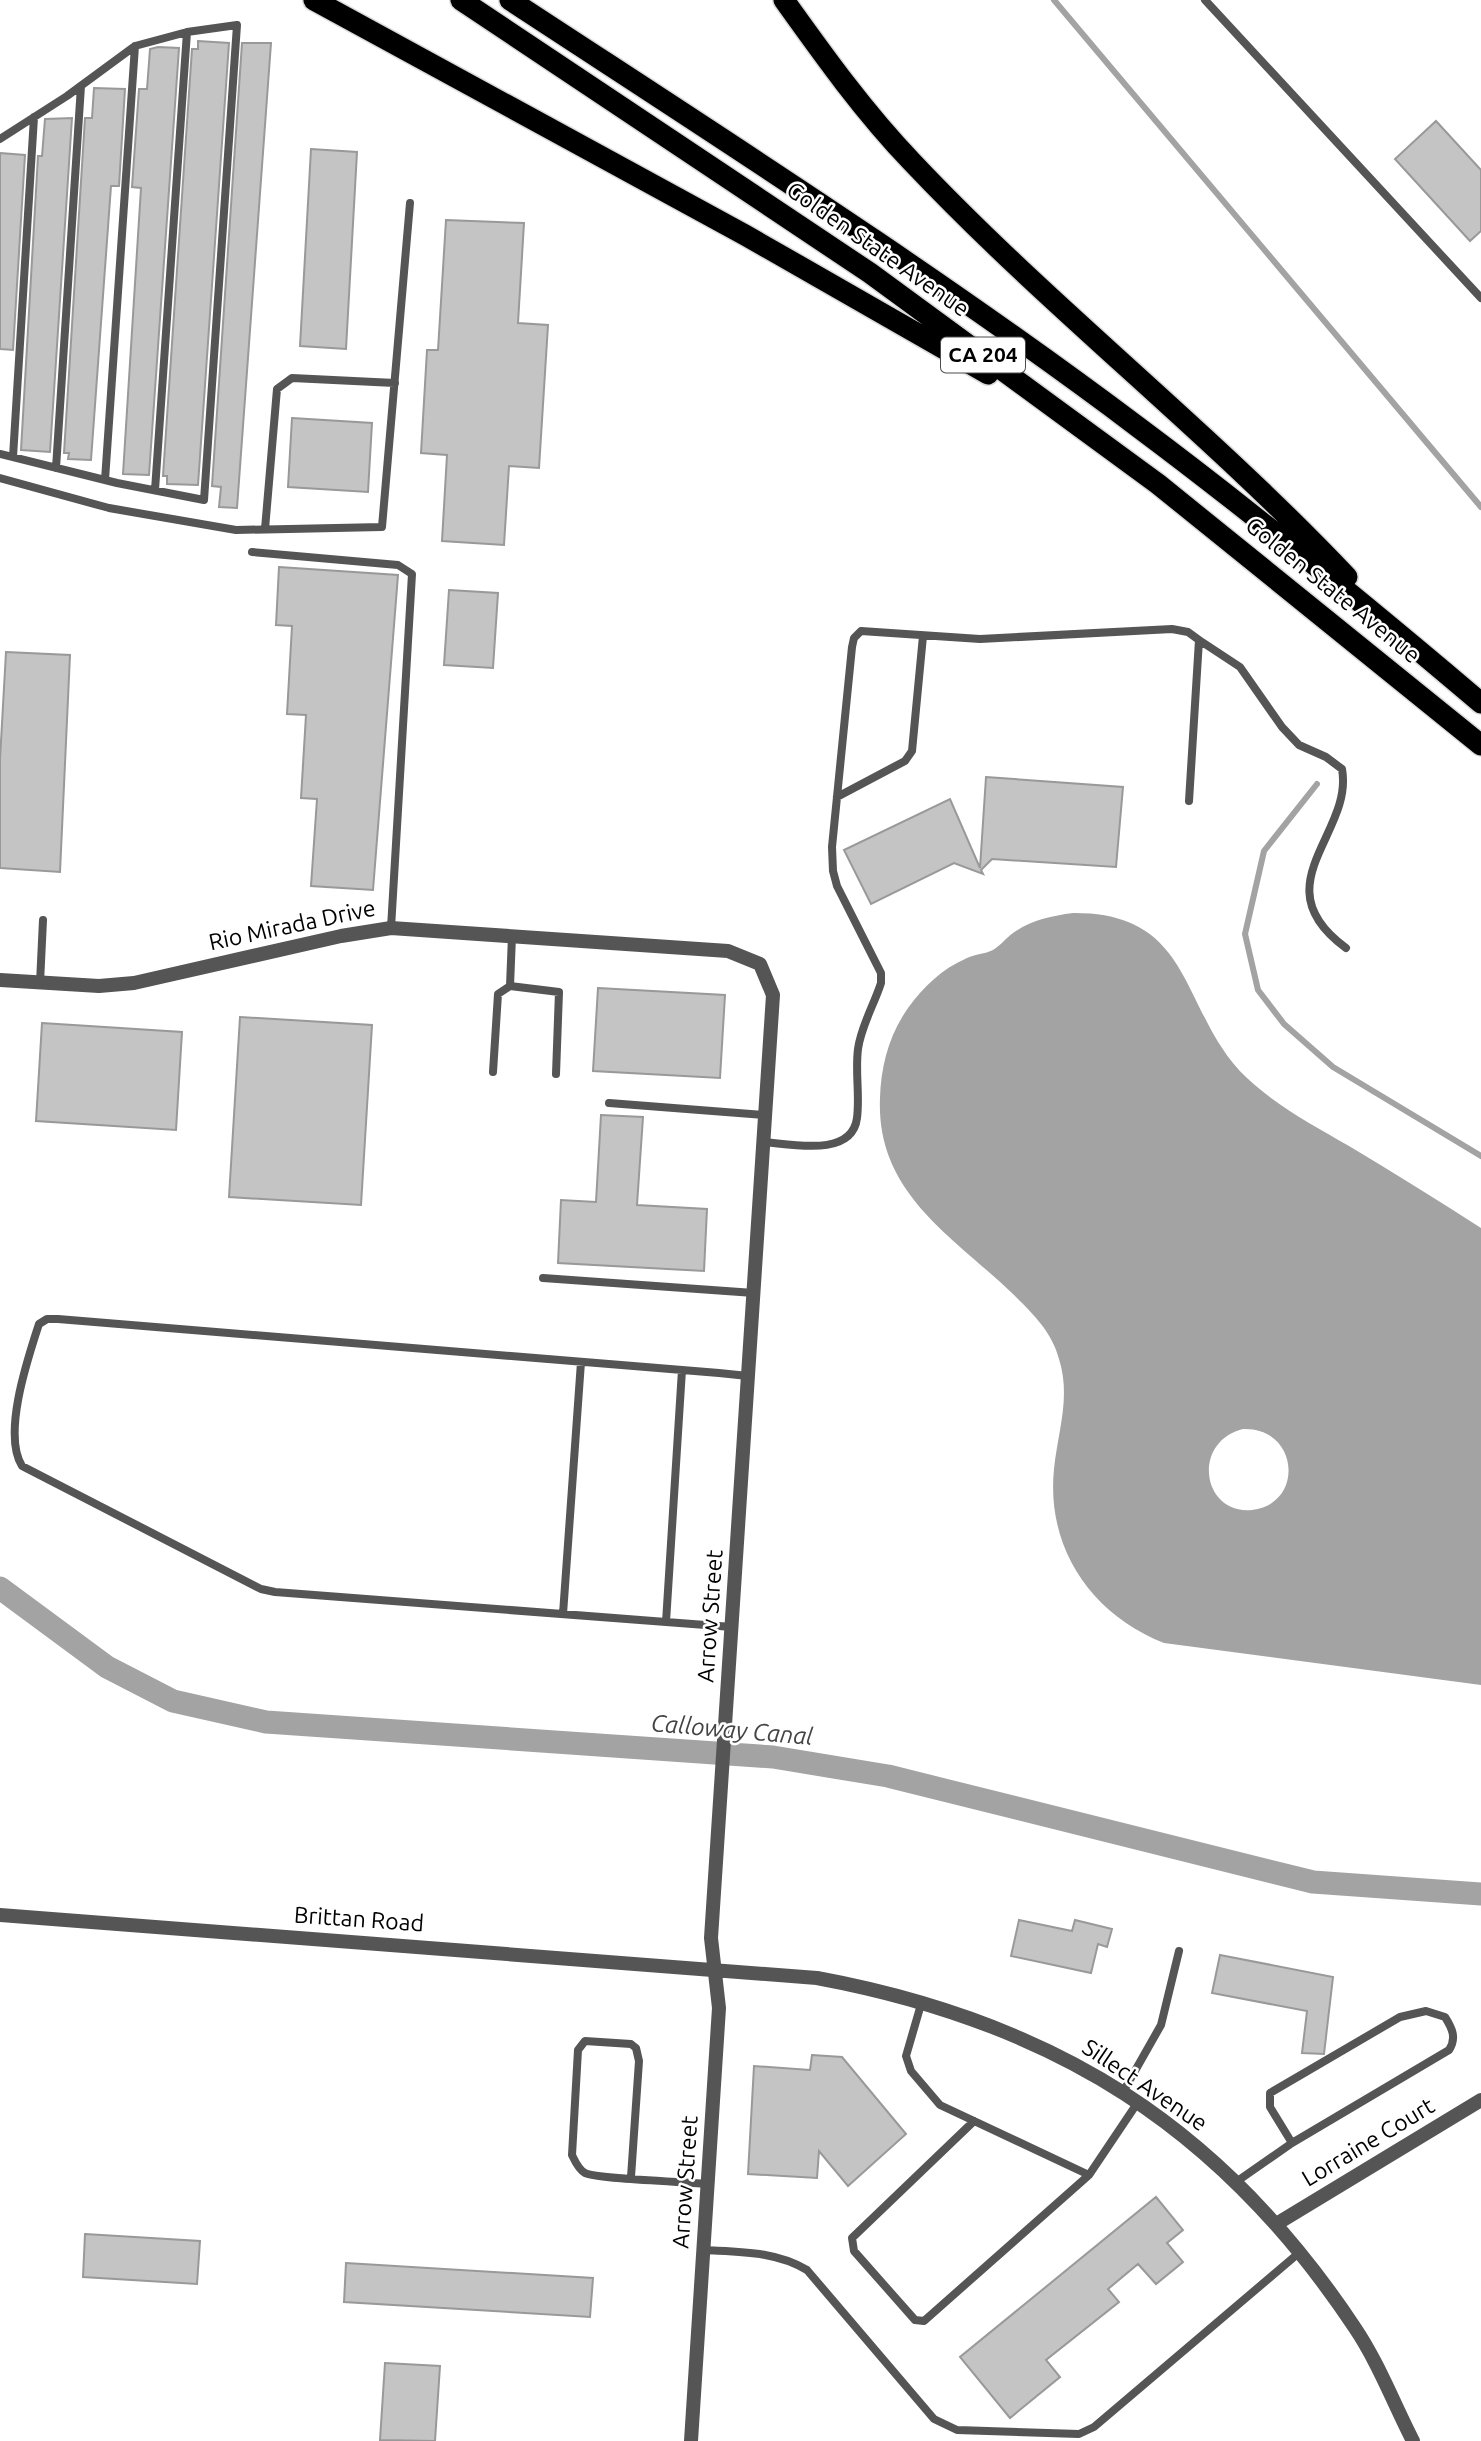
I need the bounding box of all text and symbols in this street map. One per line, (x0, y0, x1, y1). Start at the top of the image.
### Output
street label: Golden State Avenue (782, 176, 974, 321)
road number: CA 204 (941, 338, 1025, 372)
street label: Golden State Avenue (1241, 512, 1425, 667)
street label: Rio Mirada Drive (206, 895, 377, 954)
street label: Arrow Street (692, 1549, 727, 1683)
water label: Calloway Canal (650, 1709, 814, 1750)
street label: Brittan Road (293, 1901, 425, 1936)
street label: Sillect Avenue (1078, 2034, 1212, 2135)
street label: Lorraine Court (1297, 2092, 1438, 2191)
street label: Arrow Street (667, 2115, 702, 2249)

